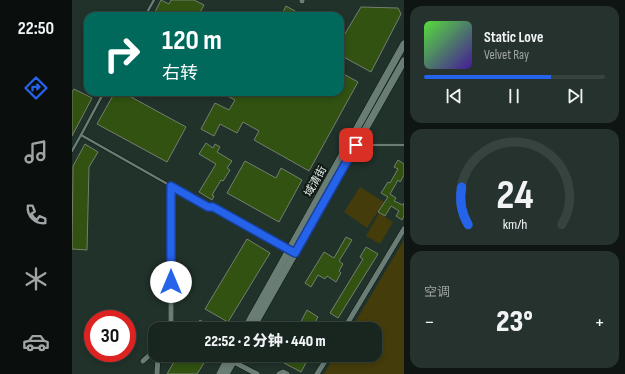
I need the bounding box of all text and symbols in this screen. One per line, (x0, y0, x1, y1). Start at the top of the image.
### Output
text: 22:50 (18, 18, 54, 39)
text: 120 m (162, 24, 222, 57)
icon: right (96, 28, 148, 80)
text: Static Love (484, 28, 543, 47)
text: Velvet Ray (484, 47, 529, 63)
text: 右转 (162, 63, 198, 84)
icon: directions (22, 74, 50, 102)
icon: previous (443, 85, 465, 107)
icon: pause (503, 85, 525, 107)
icon: next (564, 85, 586, 107)
pin (339, 128, 373, 162)
icon: arrive (345, 134, 367, 156)
icon: music (22, 138, 50, 166)
street label: 域清街 (302, 164, 329, 199)
text: 24 (496, 171, 533, 220)
icon: phone (22, 201, 50, 229)
text: km/h (502, 216, 527, 233)
position arrow (150, 261, 192, 303)
icon: climate (22, 265, 50, 293)
text: 空调 (424, 284, 450, 300)
text: 23° (496, 304, 533, 340)
text: − (424, 309, 435, 336)
text: + (594, 309, 605, 336)
speed limit sign: 30 (84, 310, 136, 362)
icon: car (22, 328, 50, 356)
text: 22:52 · 2 分钟 · 440 m (204, 332, 326, 351)

